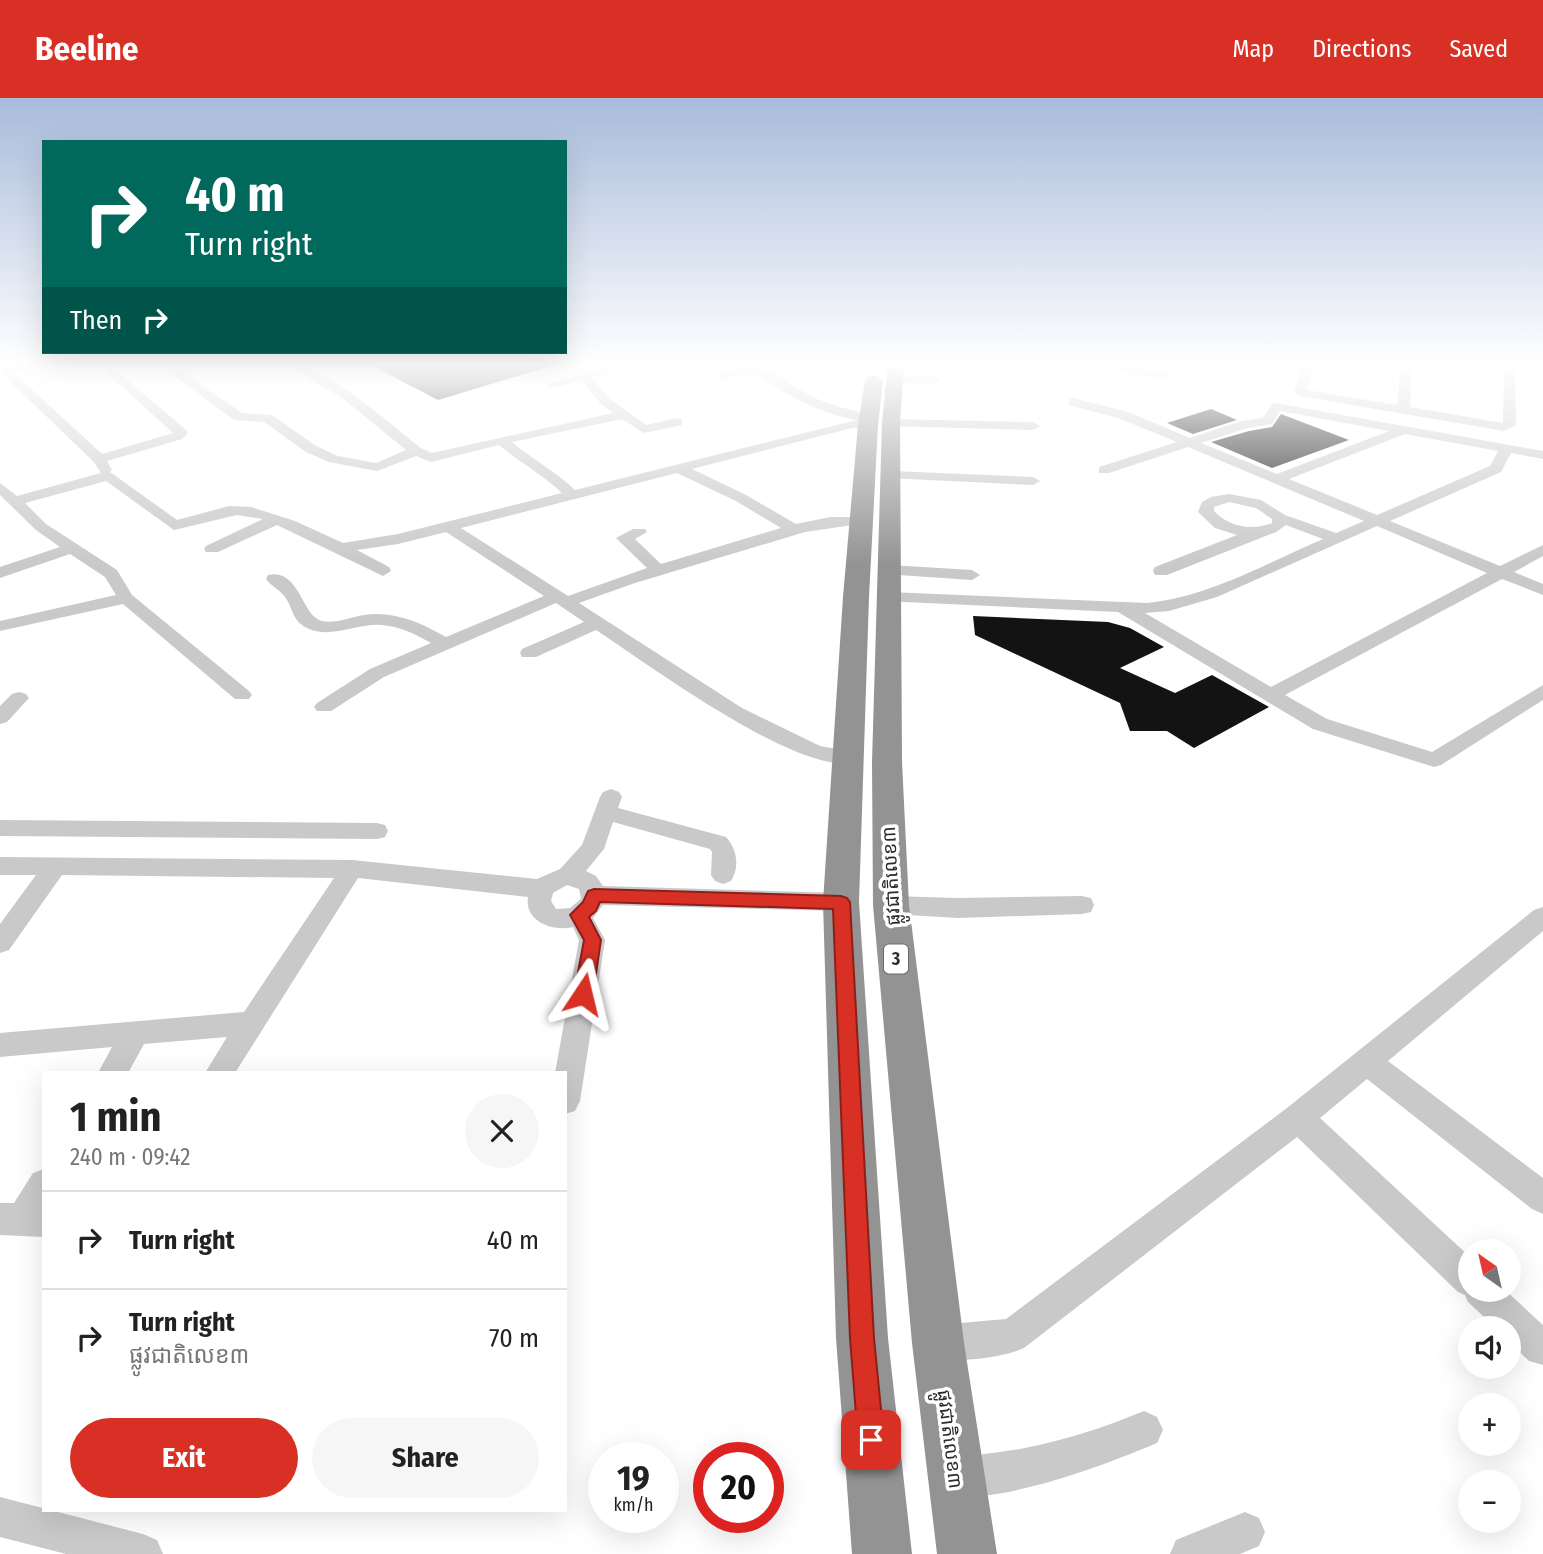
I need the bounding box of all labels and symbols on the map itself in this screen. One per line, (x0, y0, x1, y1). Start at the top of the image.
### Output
street label: ផ្លូវជាតិលេខ៣ (877, 825, 911, 926)
road number: 3 (884, 944, 908, 974)
position arrow (546, 957, 620, 1031)
north arrow (1458, 1239, 1521, 1302)
street label: ផ្លូវជាតិលេខ៣ (927, 1388, 967, 1490)
pin (841, 1410, 901, 1470)
speed limit sign: 20 (693, 1442, 784, 1533)

